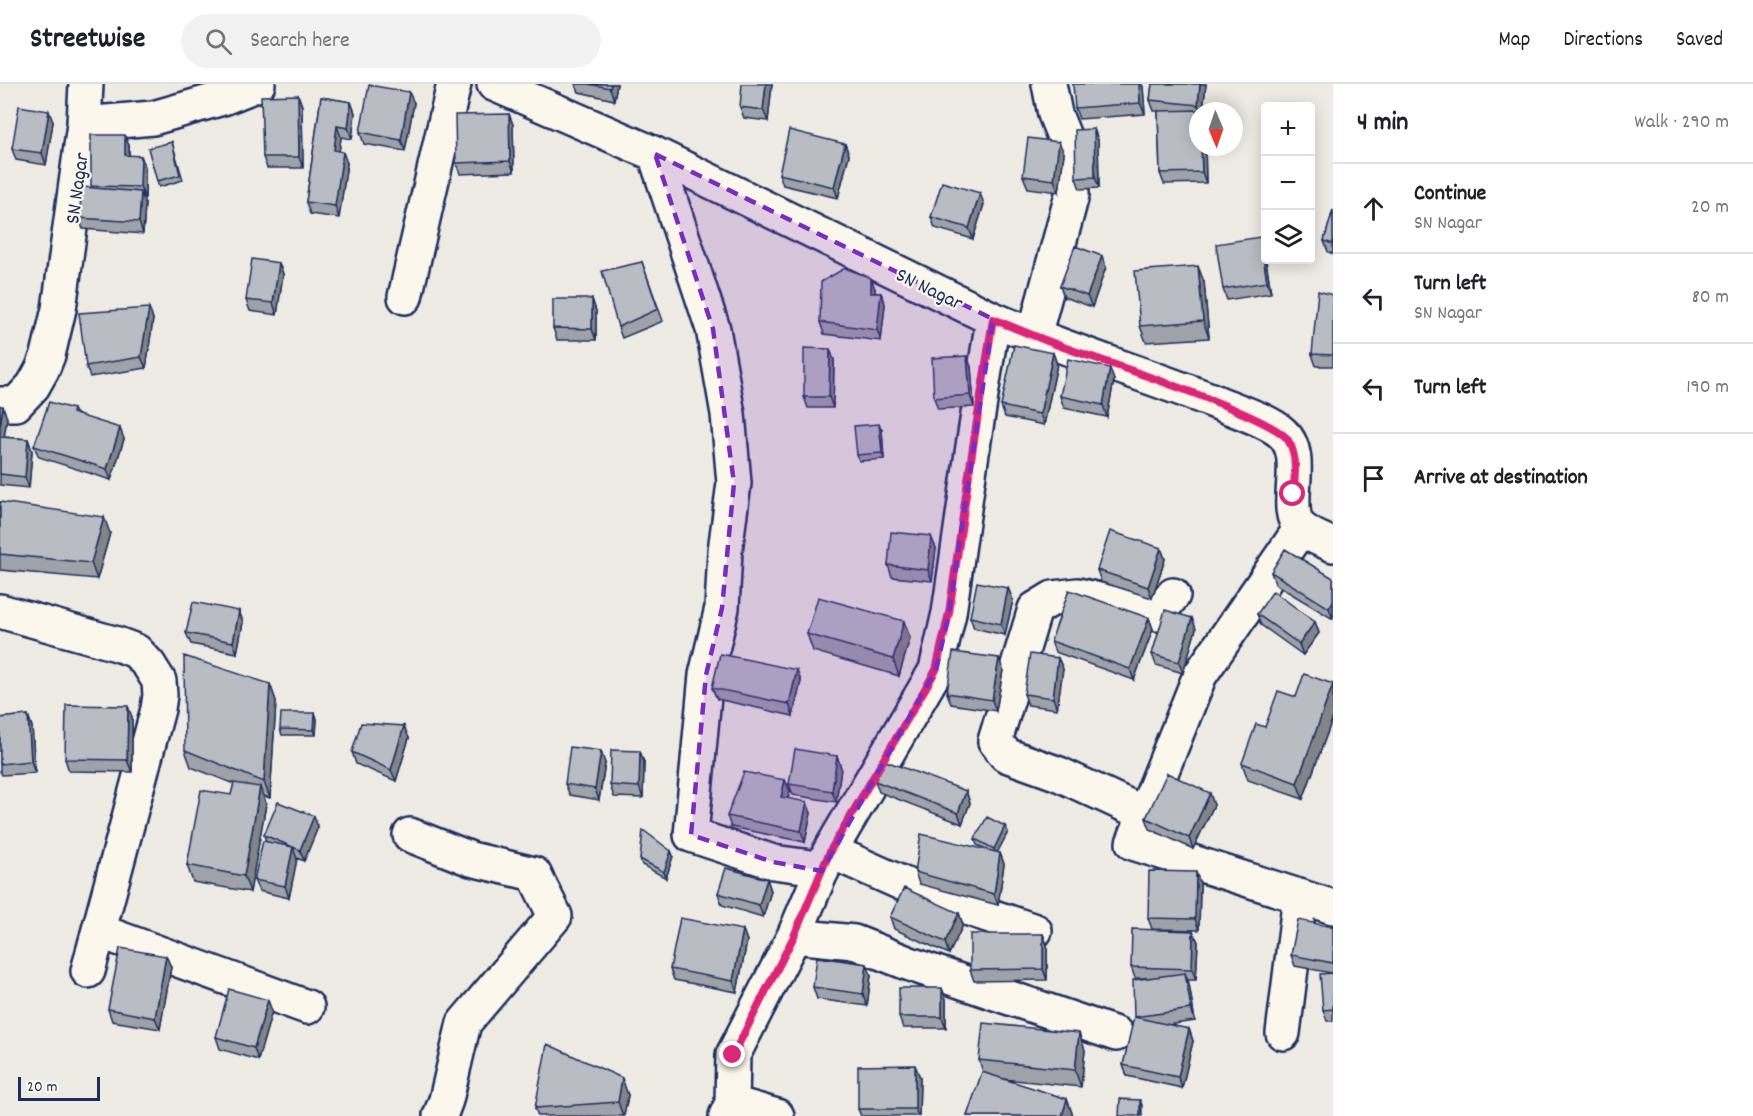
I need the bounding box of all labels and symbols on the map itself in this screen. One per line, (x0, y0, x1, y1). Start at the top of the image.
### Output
north arrow (1189, 102, 1243, 156)
street label: SN Nagar (59, 151, 99, 226)
street label: SN Nagar (890, 262, 968, 320)
route start (1279, 480, 1305, 506)
route end (719, 1041, 745, 1067)
scale bar (18, 1074, 100, 1102)

